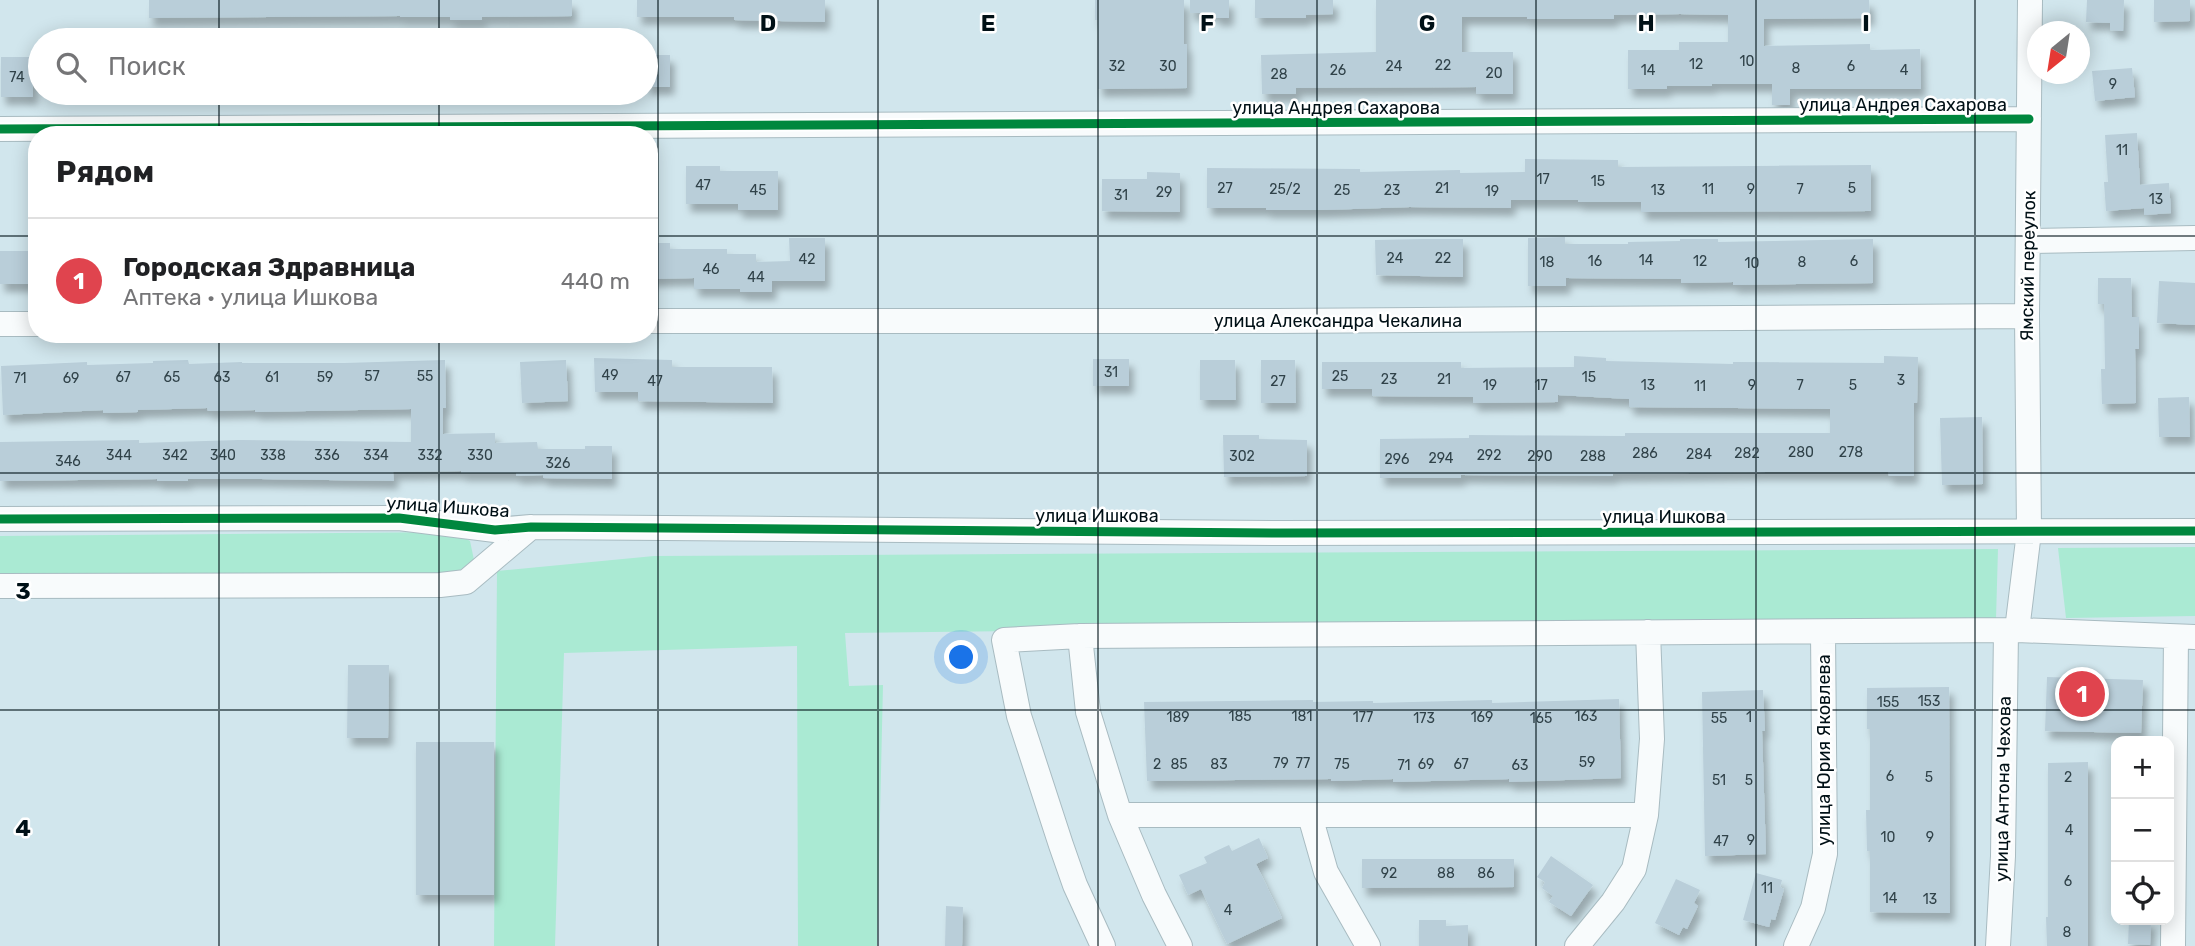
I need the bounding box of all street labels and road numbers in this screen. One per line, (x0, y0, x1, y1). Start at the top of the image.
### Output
street label: улица Андрея Сахарова (1799, 94, 2007, 116)
street label: улица Андрея Сахарова (1232, 97, 1440, 119)
street label: Ямский переулок (2016, 190, 2040, 342)
street label: улица Александра Чекалина (1214, 310, 1462, 332)
street label: улица Ишкова (386, 492, 510, 522)
street label: улица Ишкова (1035, 505, 1159, 527)
street label: улица Ишкова (1602, 506, 1726, 528)
street label: улица Юрия Яковлева (1813, 654, 1835, 846)
street label: улица Антона Чехова (1990, 696, 2016, 882)

